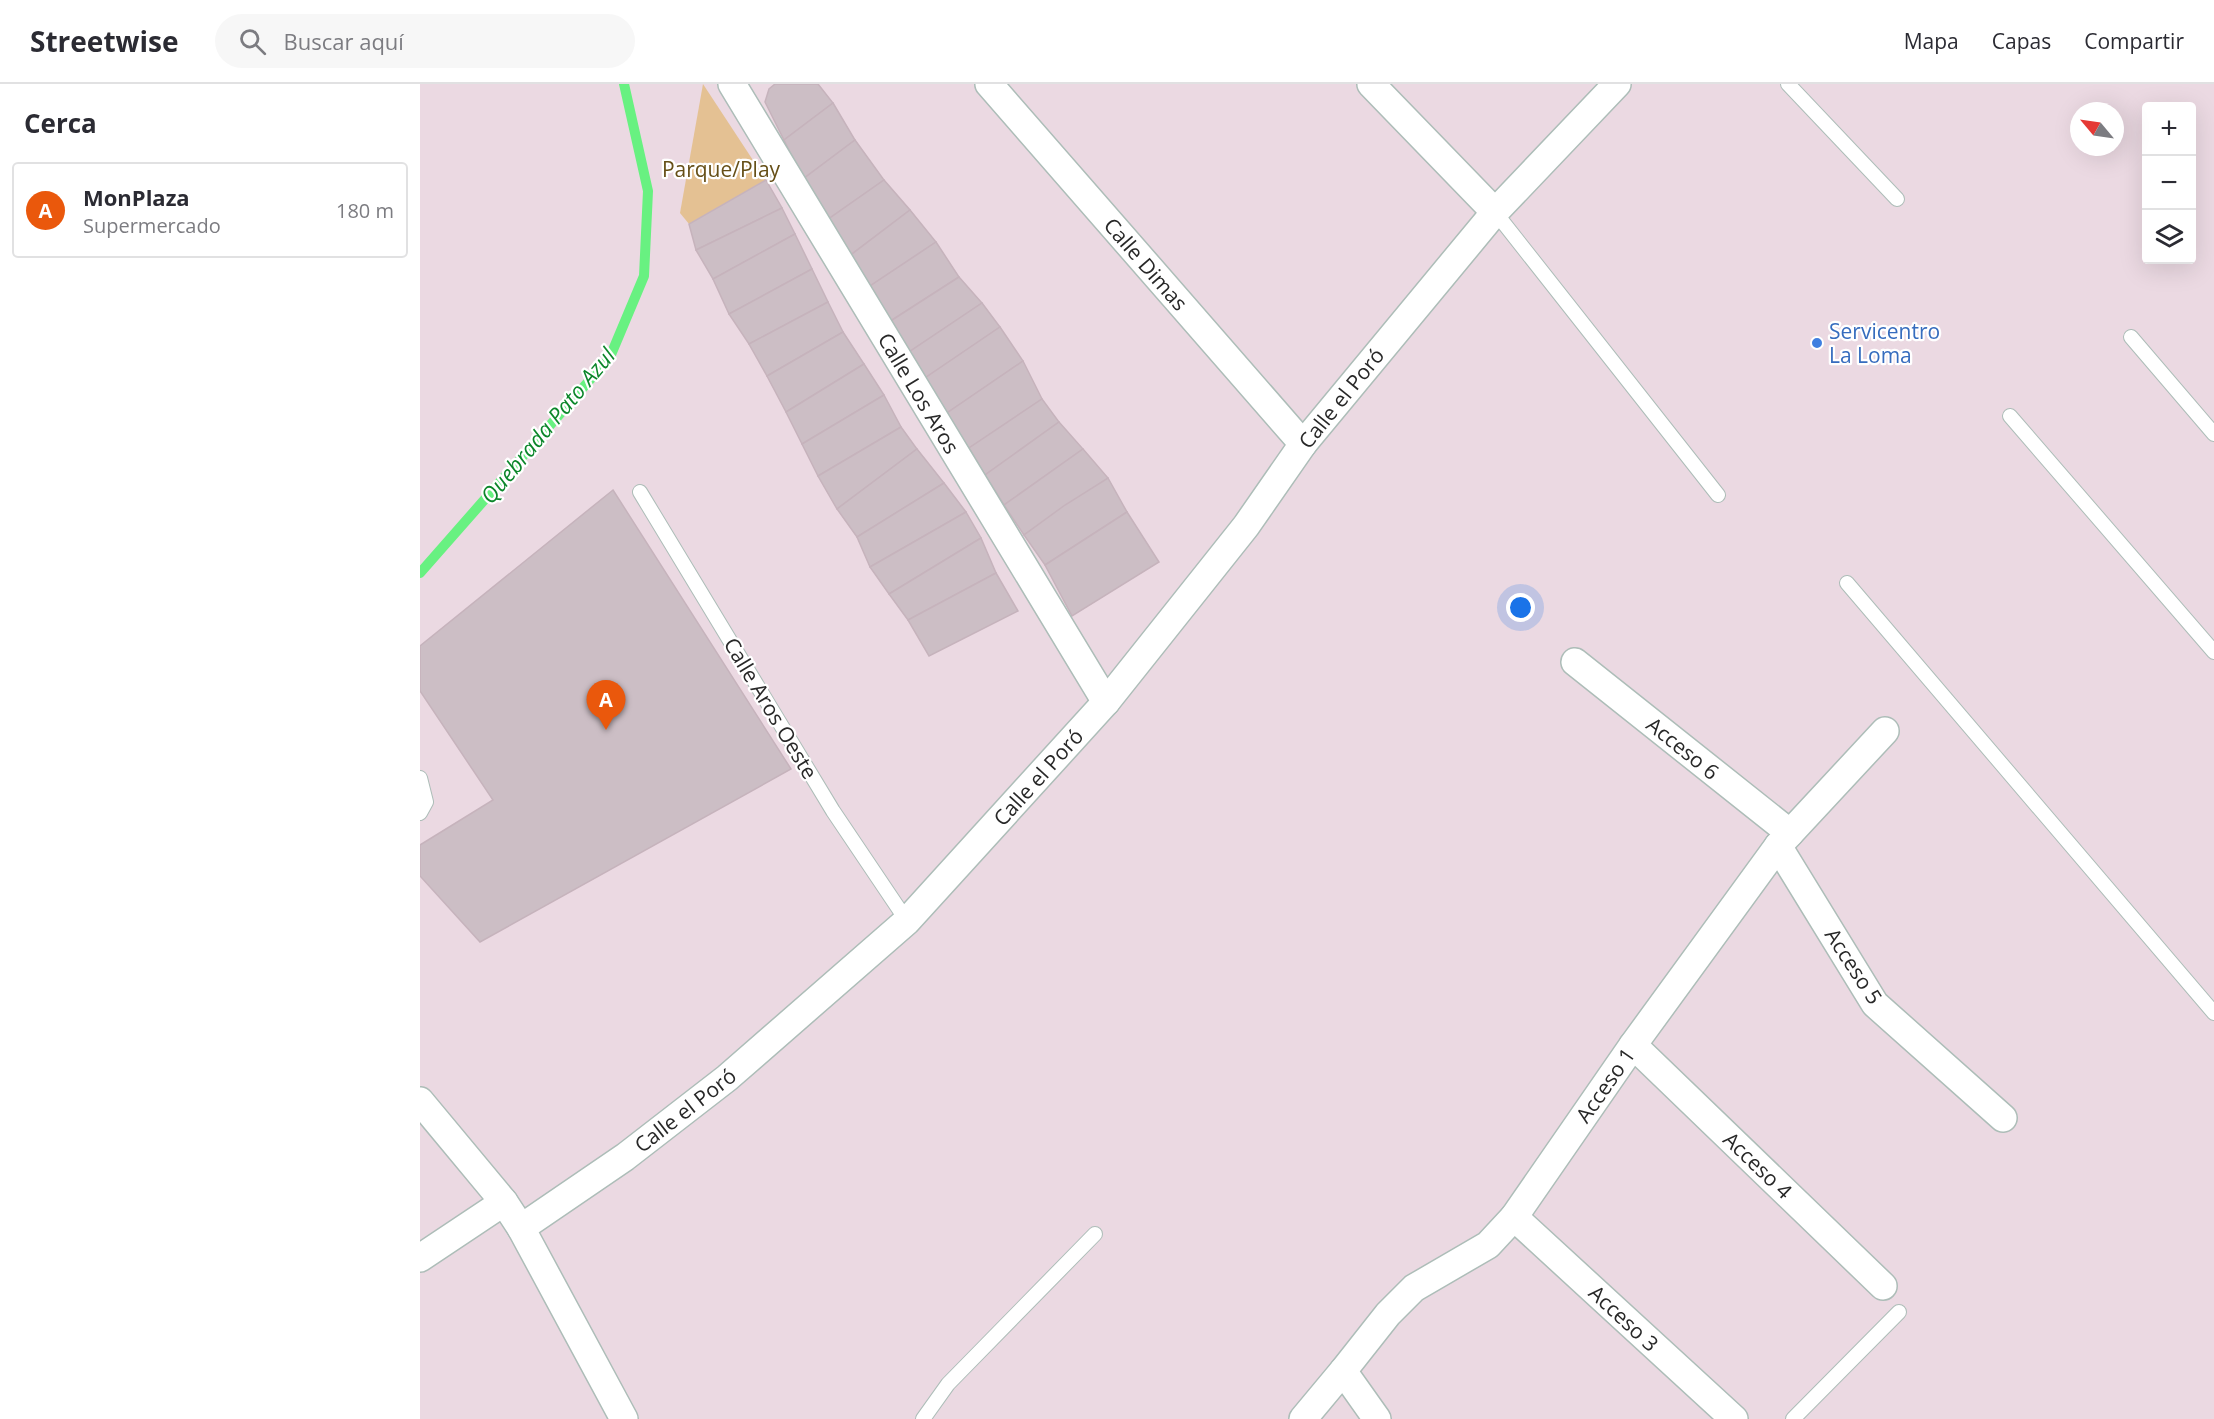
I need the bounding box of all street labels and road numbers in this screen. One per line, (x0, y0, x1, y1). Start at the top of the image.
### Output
street label: Calle Dimas (1098, 212, 1194, 316)
street label: Calle Los Aros (872, 327, 966, 459)
street label: Calle el Poró (1292, 342, 1390, 454)
street label: Calle Aros Oeste (718, 632, 824, 784)
street label: Acceso 6 (1641, 710, 1725, 786)
street label: Calle el Poró (987, 722, 1089, 832)
street label: Acceso 5 (1819, 923, 1889, 1009)
street label: Acceso 1 (1569, 1042, 1641, 1128)
street label: Calle el Poró (628, 1061, 742, 1159)
street label: Acceso 4 (1718, 1125, 1798, 1205)
street label: Acceso 3 (1583, 1279, 1665, 1357)

